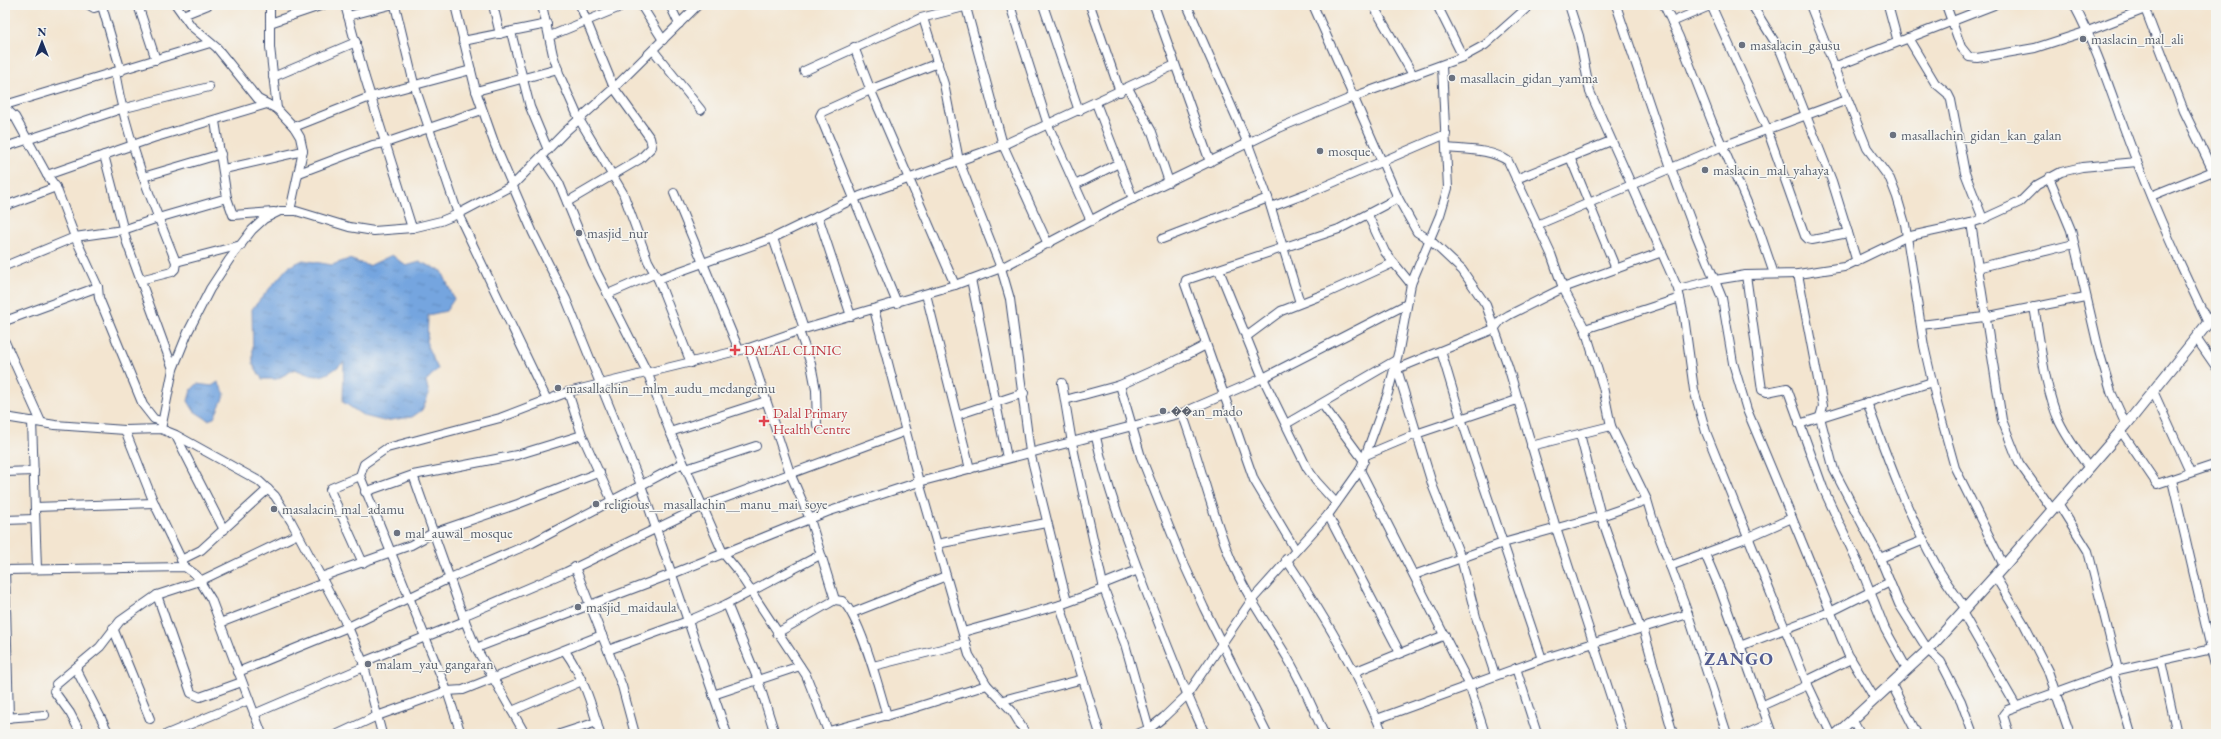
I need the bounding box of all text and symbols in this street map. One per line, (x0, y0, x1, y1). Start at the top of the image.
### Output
north arrow (22, 22, 62, 62)
text: N (38, 25, 47, 39)
place label: maslacin_mal_ali (2091, 30, 2184, 48)
marker: maslacin_mal_ali (2078, 34, 2088, 44)
place label: masalacin_gausu (1750, 36, 1841, 54)
marker: masalacin_gausu (1737, 40, 1747, 50)
place label: masallacin_gidan_yamma (1460, 69, 1598, 87)
marker: masallacin_gidan_yamma (1447, 73, 1457, 83)
place label: masallachin_gidan_kan_galan (1901, 126, 2062, 144)
marker: masallachin_gidan_kan_galan (1888, 130, 1898, 140)
place label: mosque (1328, 142, 1371, 160)
marker: mosque (1315, 146, 1325, 156)
place label: maslacin_mal_yahaya (1713, 161, 1829, 179)
marker: maslacin_mal_yahaya (1700, 165, 1710, 175)
place label: masjid_nur (587, 224, 648, 242)
marker: masjid_nur (574, 228, 584, 238)
place label: DALAL CLINIC (744, 341, 841, 359)
marker: DALAL CLINIC (729, 344, 741, 356)
place label: masallachin__mlm_audu_medangemu (566, 379, 776, 397)
marker: masallachin__mlm_audu_medangemu (553, 383, 563, 393)
place label: ��an_mado (1171, 402, 1243, 420)
place label: Dalal Primary Health Centre (773, 404, 851, 438)
marker: ��an_mado (1158, 406, 1168, 416)
marker: Dalal Primary Health Centre (758, 415, 770, 427)
place label: religious__masallachin__manu_mai_soye (604, 495, 828, 513)
marker: religious__masallachin__manu_mai_soye (591, 499, 601, 509)
place label: masalacin_mal_adamu (282, 500, 405, 518)
marker: masalacin_mal_adamu (269, 504, 279, 514)
place label: mal_auwal_mosque (405, 524, 513, 542)
marker: mal_auwal_mosque (392, 528, 402, 538)
place label: masjid_maidaula (586, 598, 677, 616)
marker: masjid_maidaula (573, 602, 583, 612)
district label: ZANGO (1704, 647, 1774, 670)
place label: malam_yau_gangaran (376, 655, 494, 673)
marker: malam_yau_gangaran (363, 659, 373, 669)

